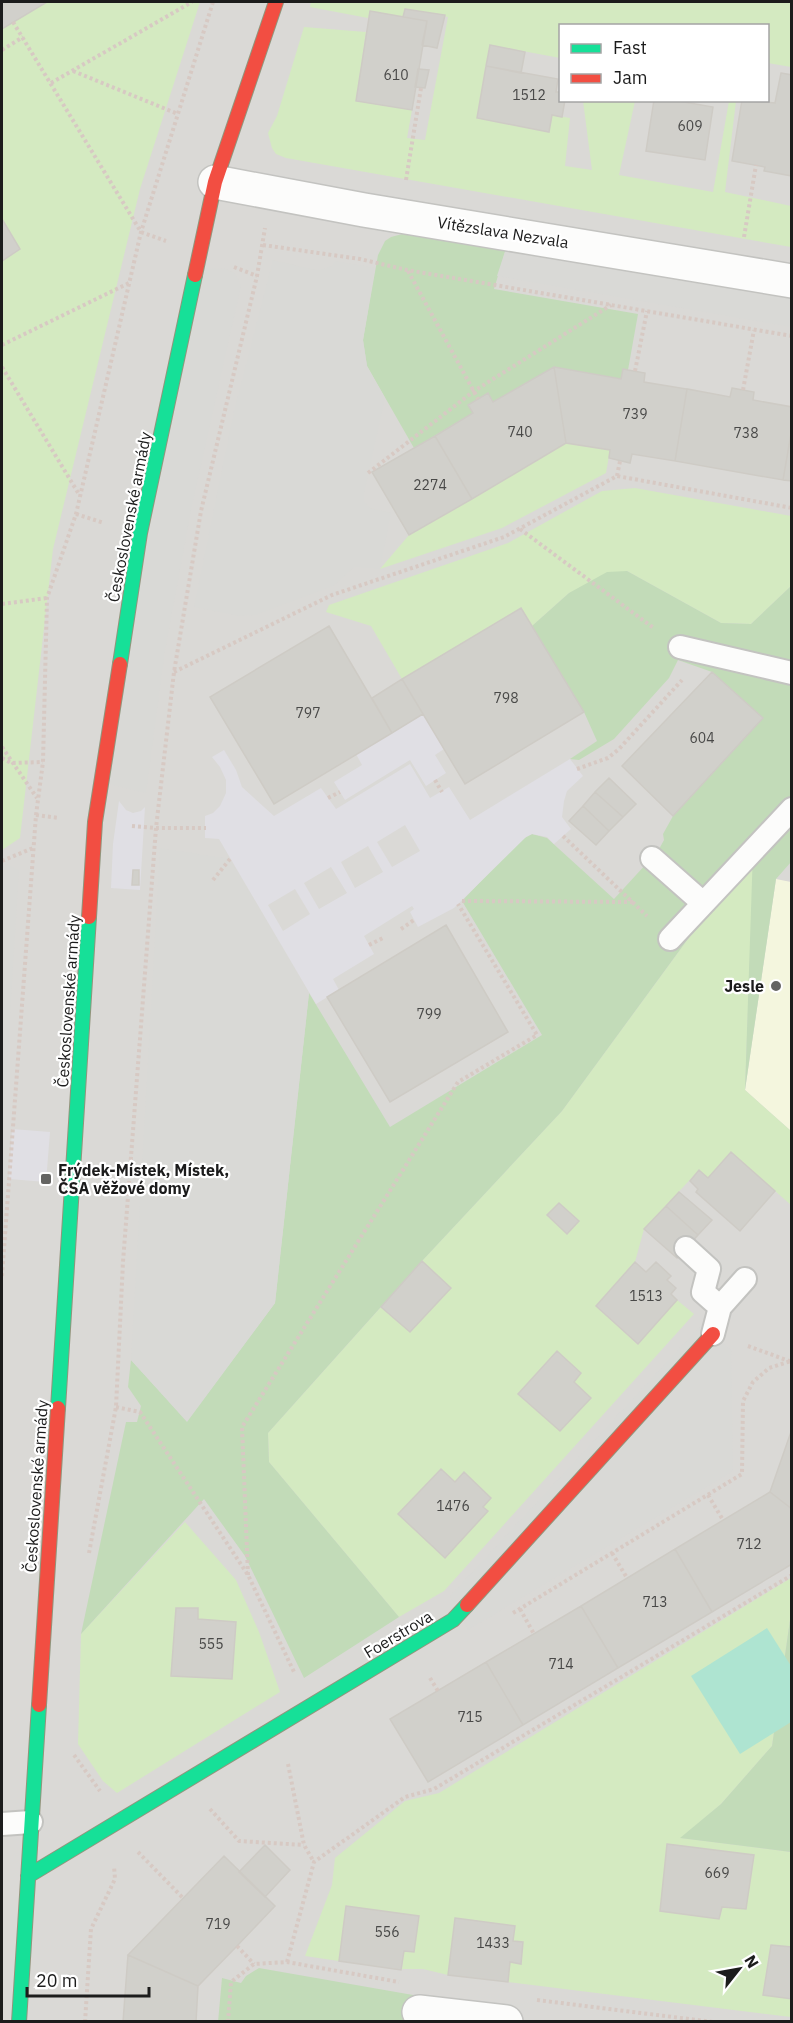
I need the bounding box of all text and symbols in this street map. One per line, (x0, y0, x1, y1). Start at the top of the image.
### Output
legend (559, 24, 769, 102)
text: Fast (613, 36, 647, 59)
house number: 610 (383, 66, 409, 84)
text: Jam (613, 66, 648, 89)
house number: 1512 (512, 86, 546, 104)
house number: 609 (677, 117, 703, 135)
street label: Vítězslava Nezvala (436, 212, 571, 252)
house number: 739 (622, 405, 648, 423)
house number: 740 (507, 423, 533, 441)
house number: 738 (733, 424, 759, 442)
street label: Československé armády (102, 430, 155, 604)
house number: 2274 (413, 476, 447, 494)
house number: 798 (493, 689, 519, 707)
house number: 797 (295, 704, 321, 722)
house number: 604 (689, 729, 715, 747)
street label: Československé armády (51, 914, 84, 1088)
place label: Jesle (724, 976, 764, 996)
marker: Jesle (769, 979, 783, 993)
house number: 799 (416, 1005, 442, 1023)
place label: Frýdek-Místek, Místek, ČSA věžové domy (58, 1160, 229, 1198)
marker: Frýdek-Místek, Místek, ČSA věžové domy (39, 1172, 53, 1186)
house number: 1513 (629, 1287, 663, 1305)
street label: Československé armády (19, 1399, 52, 1573)
house number: 1476 (436, 1497, 470, 1515)
house number: 712 (736, 1535, 762, 1553)
house number: 713 (642, 1593, 668, 1611)
street label: Foerstrova (360, 1606, 436, 1662)
house number: 555 (198, 1635, 224, 1653)
house number: 714 (548, 1655, 574, 1673)
house number: 715 (457, 1708, 483, 1726)
house number: 669 (704, 1864, 730, 1882)
house number: 719 (205, 1915, 231, 1933)
house number: 556 (374, 1923, 400, 1941)
house number: 1433 (476, 1934, 510, 1952)
north arrow (709, 1939, 769, 1999)
text: N (740, 1951, 763, 1971)
scale bar (27, 1960, 148, 1998)
text: 20 m (36, 1969, 78, 1992)

